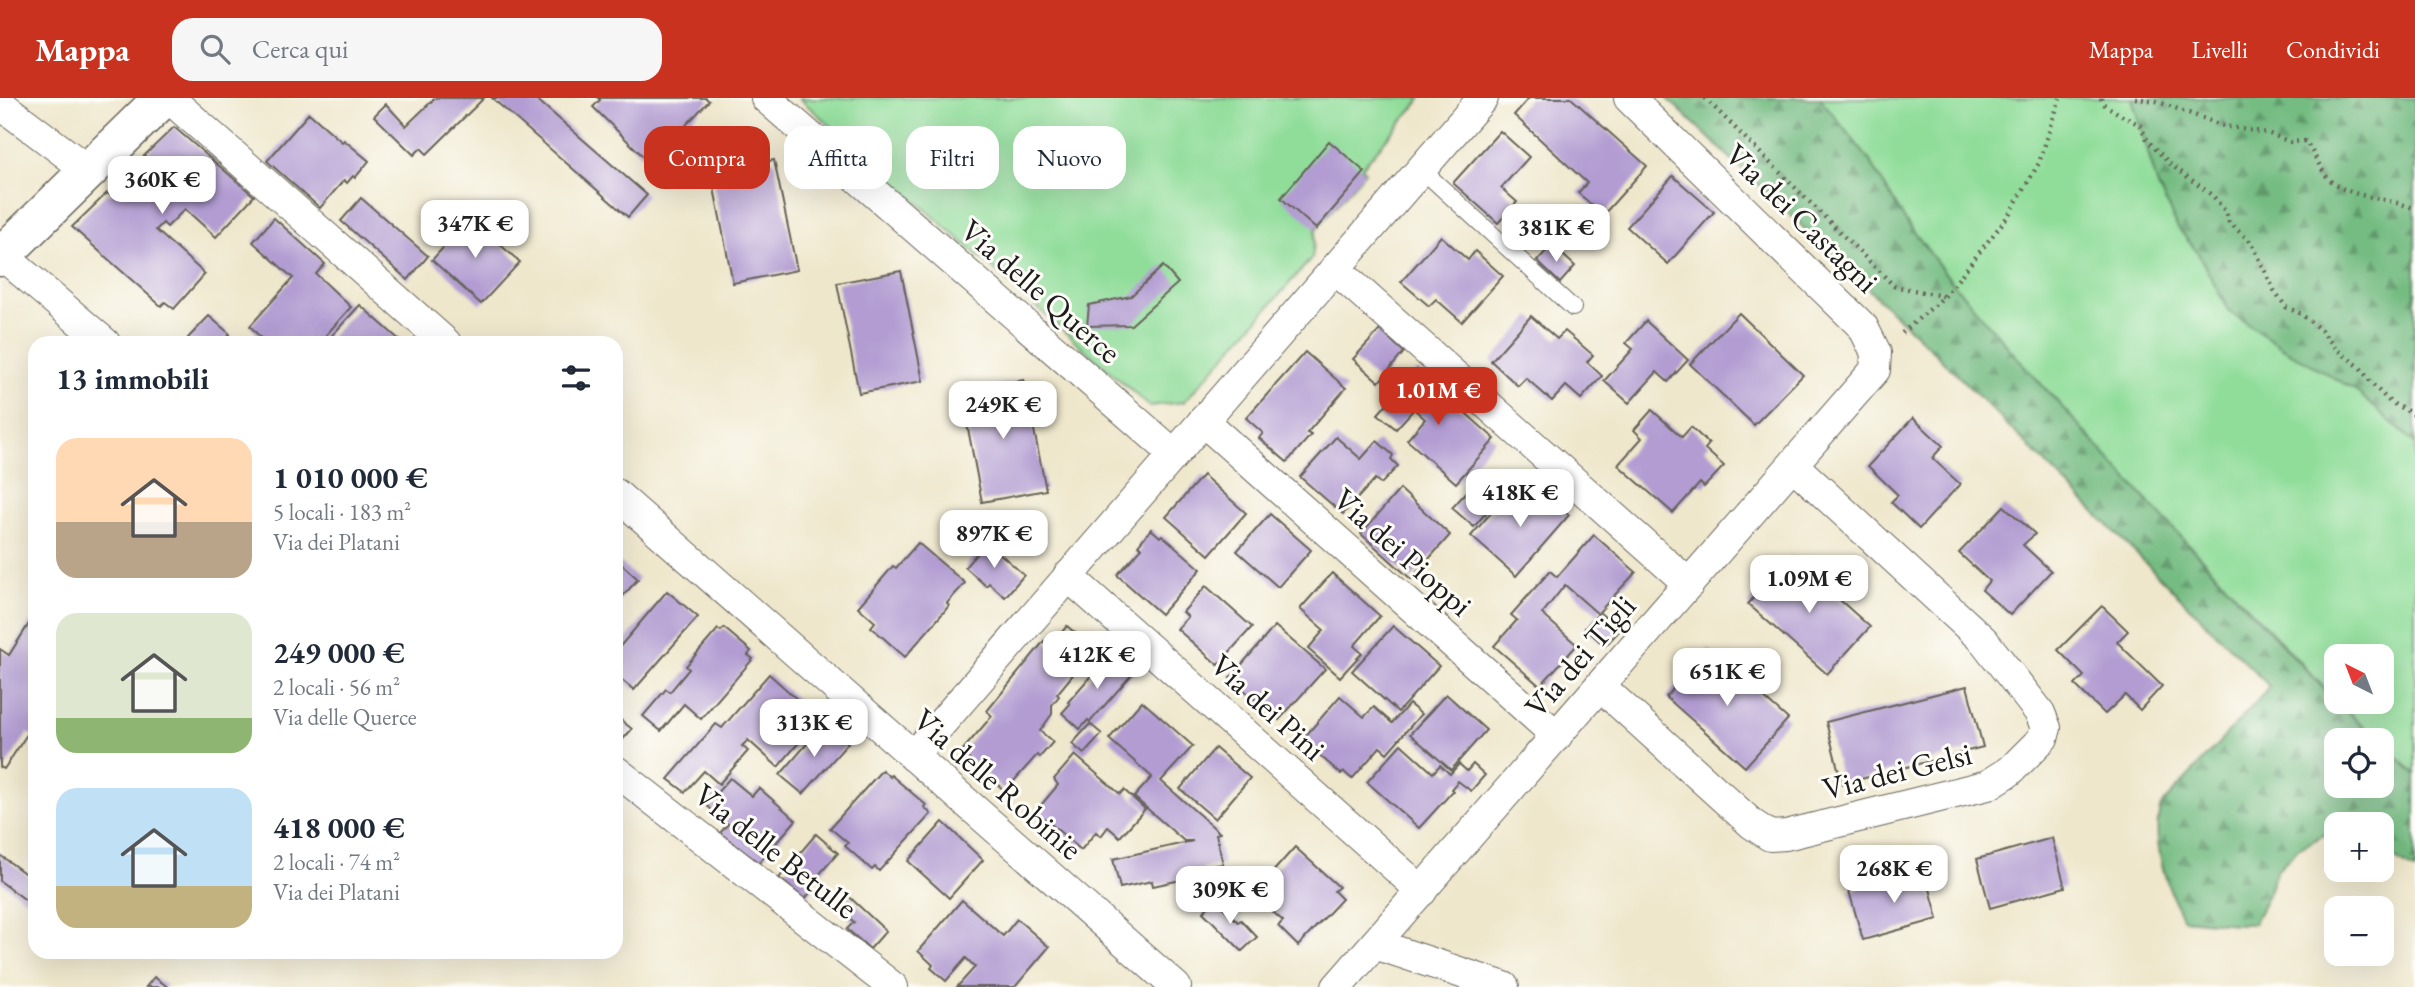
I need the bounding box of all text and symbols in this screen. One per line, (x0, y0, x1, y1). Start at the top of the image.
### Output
search box (172, 18, 662, 81)
text: Mappa (35, 28, 130, 71)
icon: search (196, 30, 234, 68)
text: Cerca qui (252, 32, 348, 66)
text: Mappa (2089, 34, 2153, 65)
text: Livelli (2191, 34, 2248, 65)
text: Condividi (2286, 34, 2380, 65)
chip: Compra (644, 126, 770, 189)
chip: Affitta (784, 126, 892, 189)
chip: Filtri (906, 126, 999, 189)
chip: Nuovo (1013, 126, 1126, 189)
street label: Via dei Castagni (1716, 134, 1888, 302)
pin: 360K € (105, 156, 219, 216)
text: 360K € (124, 164, 200, 194)
pin: 347K € (418, 200, 532, 260)
pin: 381K € (1499, 204, 1613, 264)
text: 347K € (437, 208, 513, 238)
street label: Via delle Querce (952, 210, 1130, 372)
text: 381K € (1518, 212, 1594, 242)
text: 13 immobili (56, 359, 209, 398)
icon: filters (557, 359, 595, 397)
pin: 1.01M € (1373, 368, 1503, 427)
text: 1.01M € (1395, 375, 1481, 405)
pin: 249K € (946, 382, 1060, 441)
text: 249K € (965, 389, 1041, 419)
text: 1 010 000 € (273, 458, 428, 497)
icon: home (112, 466, 196, 550)
pin: 418K € (1463, 470, 1577, 529)
text: 418K € (1482, 477, 1558, 507)
street label: Via dei Pioppi (1325, 478, 1482, 626)
text: 5 locali · 183 m² (273, 497, 411, 527)
pin: 897K € (937, 510, 1051, 570)
text: 897K € (956, 518, 1032, 548)
text: Via dei Platani (273, 527, 400, 557)
pin: 1.09M € (1744, 556, 1874, 615)
text: 1.09M € (1766, 563, 1852, 593)
street label: Via dei Tigli (1515, 586, 1645, 726)
pin: 412K € (1040, 632, 1154, 691)
text: 249 000 € (273, 633, 405, 672)
text: 412K € (1059, 639, 1135, 669)
icon: home (112, 641, 196, 725)
street label: Via dei Pini (1202, 644, 1335, 770)
north arrow (2324, 644, 2394, 714)
map controls (2324, 644, 2394, 966)
pin: 651K € (1670, 648, 1784, 708)
text: 651K € (1689, 656, 1765, 686)
text: 2 locali · 56 m² (273, 672, 400, 702)
street label: Via delle Robinie (905, 699, 1091, 869)
pin: 313K € (757, 700, 871, 759)
text: Via delle Querce (273, 702, 417, 732)
text: 313K € (776, 707, 852, 737)
button: locate (2324, 728, 2394, 798)
street label: Via dei Gelsi (1818, 732, 1976, 810)
street label: Via delle Betulle (686, 774, 866, 928)
text: 418 000 € (273, 808, 405, 847)
button: + (2324, 812, 2394, 882)
icon: home (112, 816, 196, 900)
pin: 268K € (1837, 846, 1951, 905)
text: 2 locali · 74 m² (273, 847, 400, 877)
text: 268K € (1856, 853, 1932, 883)
pin: 309K € (1173, 866, 1287, 926)
text: 309K € (1192, 874, 1268, 904)
text: Via dei Platani (273, 877, 400, 907)
button: − (2324, 896, 2394, 966)

